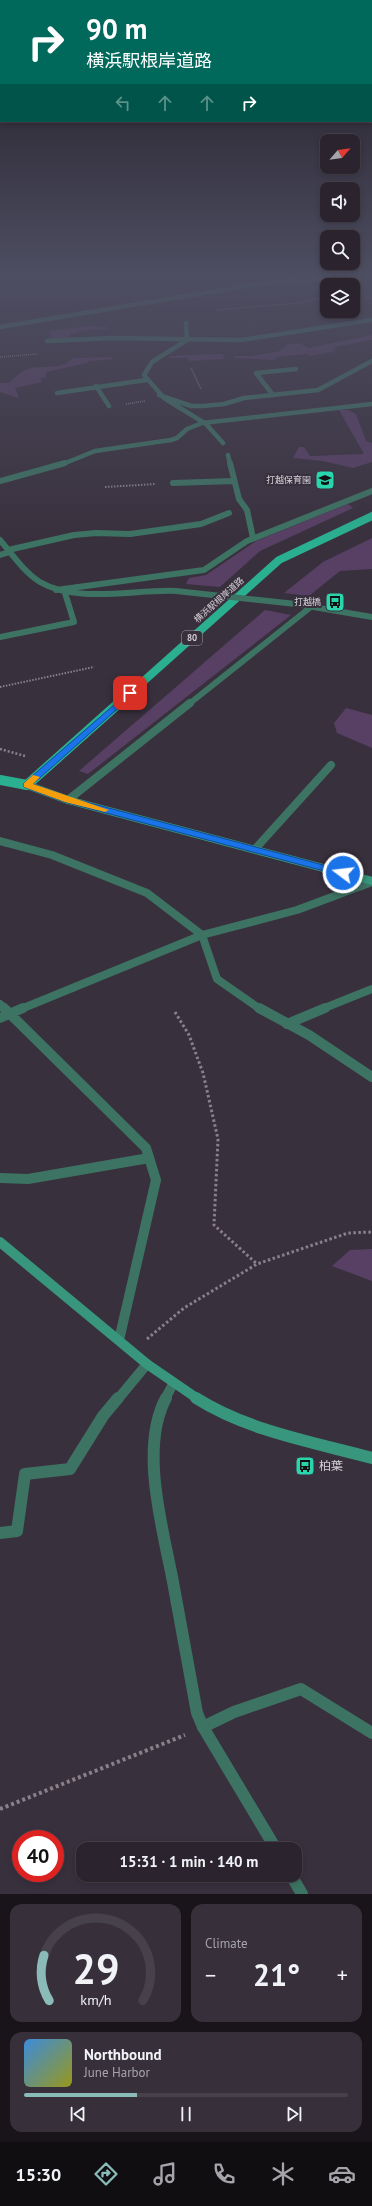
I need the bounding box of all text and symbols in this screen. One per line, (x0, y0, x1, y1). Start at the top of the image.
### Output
text: 90 m (86, 10, 147, 47)
icon: right (20, 16, 72, 68)
text: 横浜駅根岸道路 (86, 49, 212, 72)
icon: left (112, 92, 134, 114)
icon: ahead (154, 92, 176, 114)
icon: ahead (196, 92, 218, 114)
icon: right (238, 92, 260, 114)
north arrow (320, 134, 360, 174)
map controls (320, 134, 360, 318)
button: sound (320, 182, 360, 222)
button: search (320, 230, 360, 270)
button: layers (320, 278, 360, 318)
school or university icon: 打越保育園 (314, 469, 336, 491)
place label: 打越保育園 (266, 474, 311, 485)
street label: 横浜駅根岸道路 (192, 574, 246, 625)
bus stop icon: 打越橋 (324, 591, 346, 613)
place label: 打越橋 (294, 596, 321, 607)
road number: 80 (182, 631, 202, 645)
pin (113, 676, 147, 710)
icon: arrive (119, 682, 141, 704)
position arrow (322, 852, 364, 894)
bus stop icon: 柏葉 (294, 1455, 316, 1477)
place label: 柏葉 (319, 1458, 343, 1473)
speed limit sign: 40 (12, 1830, 64, 1882)
text: 15:31 · 1 min · 140 m (120, 1852, 258, 1871)
text: Climate (205, 1935, 248, 1952)
text: 29 (72, 1942, 119, 1995)
text: 21° (253, 1955, 300, 1994)
text: − (205, 1961, 216, 1989)
text: + (337, 1961, 348, 1989)
text: km/h (80, 1990, 111, 2009)
text: Northbound (84, 2045, 161, 2064)
text: June Harbor (84, 2064, 150, 2081)
icon: previous (67, 2103, 89, 2125)
icon: pause (175, 2103, 197, 2125)
icon: next (283, 2103, 305, 2125)
icon: directions (92, 2160, 120, 2188)
icon: music (151, 2160, 179, 2188)
icon: phone (210, 2160, 238, 2188)
icon: climate (269, 2160, 297, 2188)
icon: car (328, 2160, 356, 2188)
text: 15:30 (16, 2163, 61, 2186)

